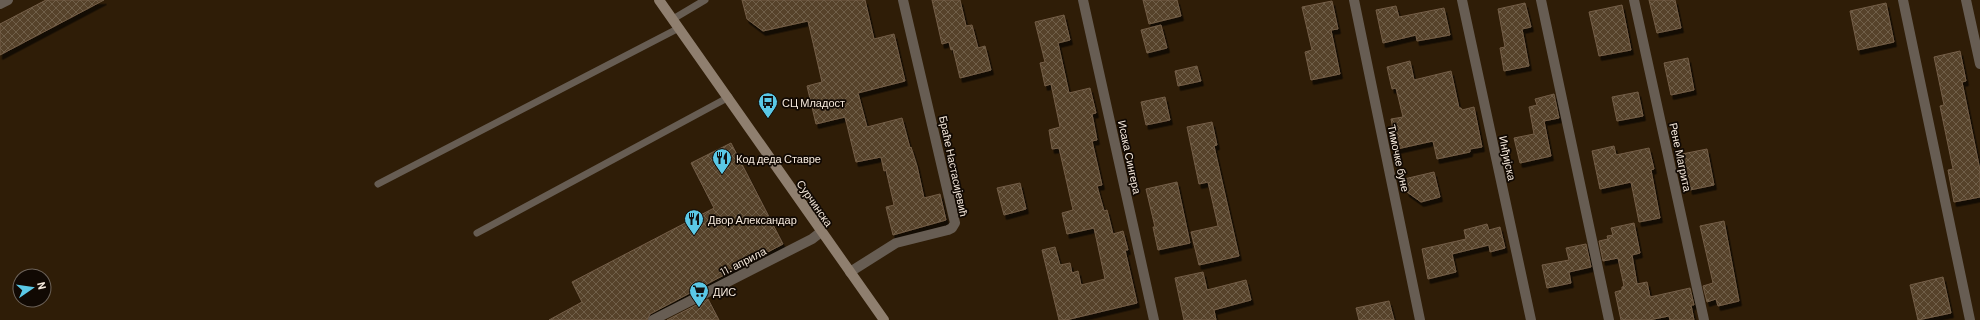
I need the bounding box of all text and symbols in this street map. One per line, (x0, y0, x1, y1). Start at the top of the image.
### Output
bus stop icon: СЦ Младост (757, 91, 779, 119)
place label: СЦ Младост (782, 96, 845, 109)
street label: Браће Настасијевић (937, 114, 971, 218)
street label: Исака Сингера (1116, 119, 1144, 196)
street label: Рене Магрита (1667, 121, 1695, 193)
street label: Тимочке буне (1386, 123, 1412, 193)
street label: Инђијска (1497, 134, 1519, 182)
restaurant icon: Код деда Ставре (711, 147, 733, 175)
place label: Код деда Ставре (736, 152, 821, 165)
street label: Сурчинска (794, 177, 836, 229)
restaurant icon: Двор Александар (683, 208, 705, 236)
place label: Двор Александар (708, 213, 797, 226)
street label: 11. априла (718, 243, 769, 278)
north arrow (12, 268, 52, 308)
supermarket icon: ДИС (688, 280, 710, 308)
text: N (35, 281, 49, 291)
place label: ДИС (713, 285, 736, 298)

